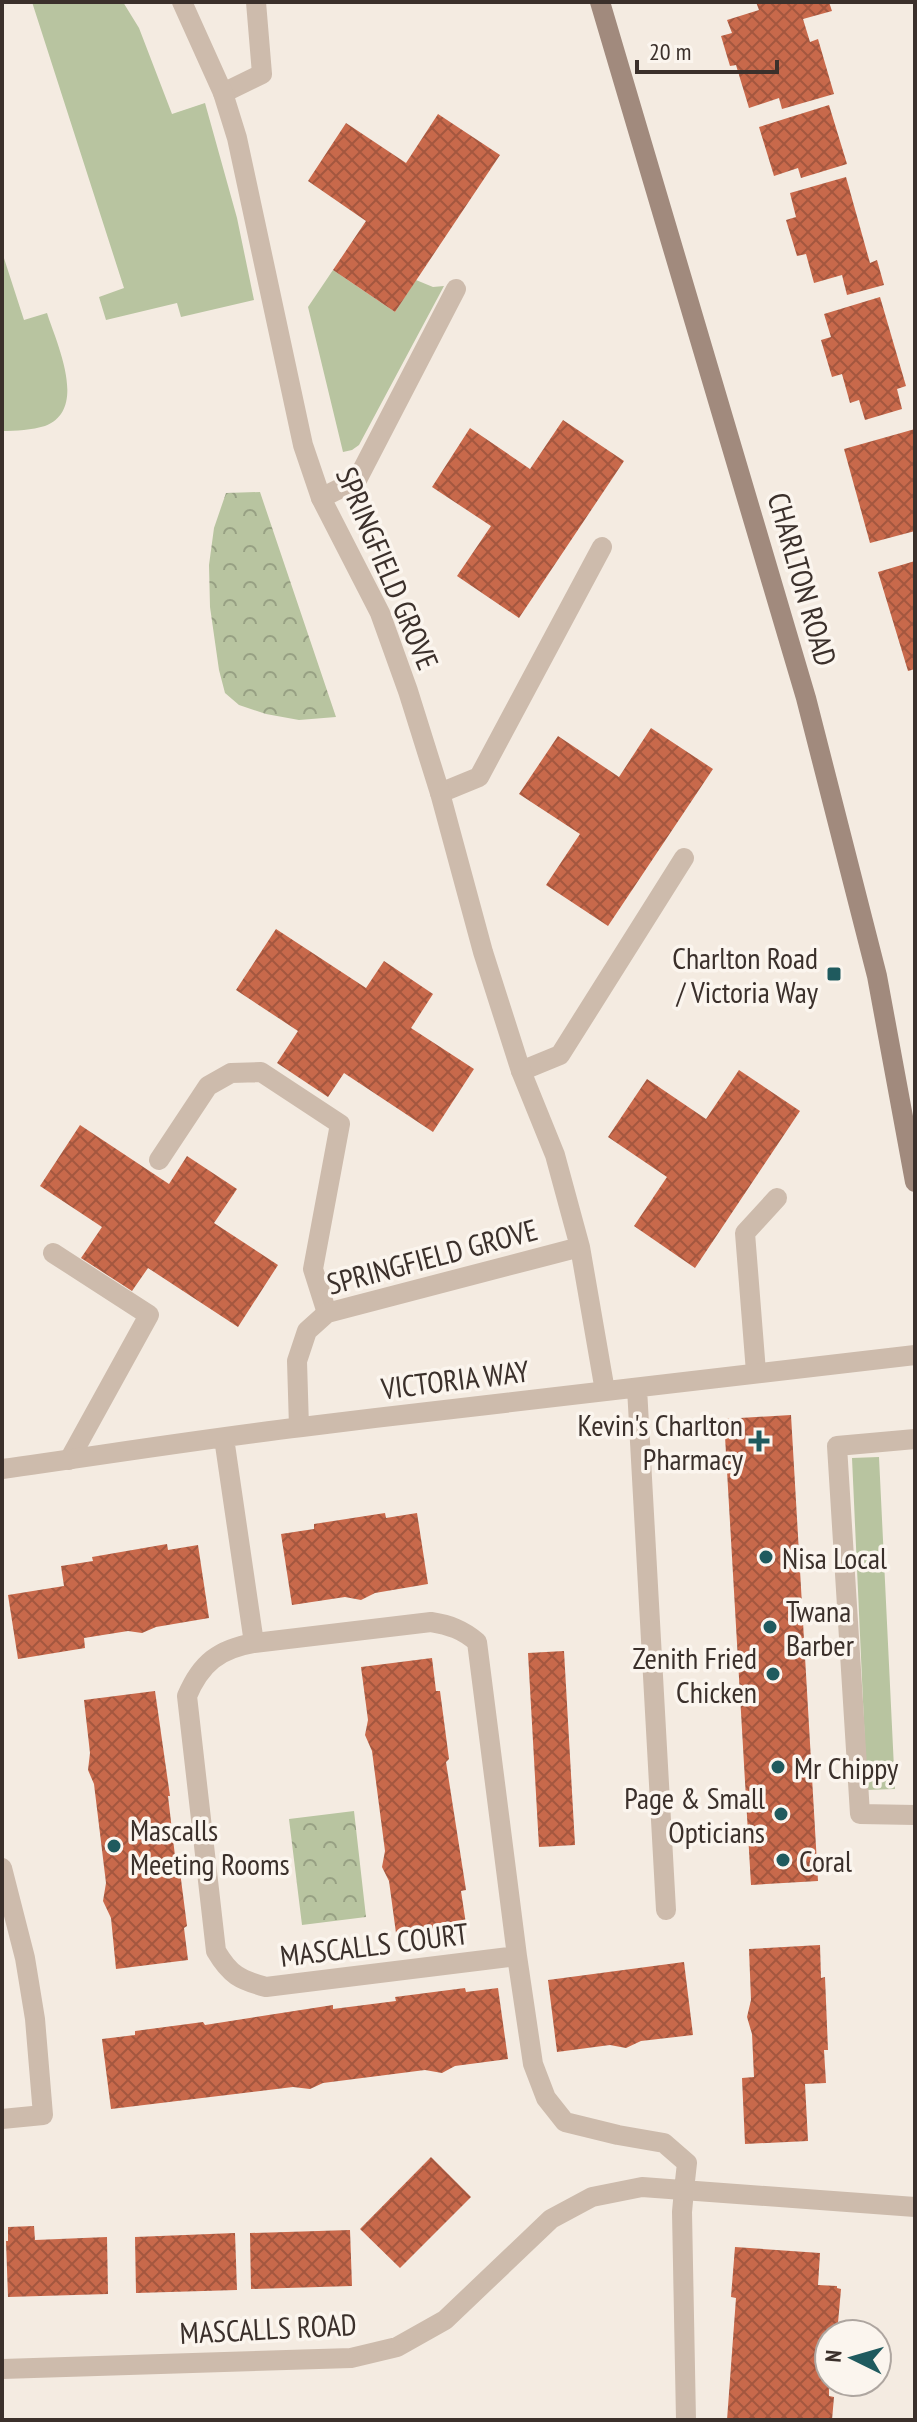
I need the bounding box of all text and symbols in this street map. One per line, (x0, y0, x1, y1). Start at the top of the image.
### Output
scale bar (637, 24, 777, 74)
text: 20 m (649, 36, 691, 67)
street label: SPRINGFIELD GROVE (328, 461, 448, 675)
street label: CHARLTON ROAD (760, 488, 846, 670)
place label: Charlton Road / Victoria Way (672, 938, 819, 1011)
marker: Charlton Road / Victoria Way (825, 965, 843, 983)
street label: SPRINGFIELD GROVE (322, 1209, 542, 1303)
street label: VICTORIA WAY (378, 1351, 531, 1408)
place label: Kevin's Charlton Pharmacy (578, 1405, 744, 1478)
marker: Kevin's Charlton Pharmacy (750, 1432, 768, 1450)
place label: Nisa Local (782, 1538, 887, 1577)
marker: Nisa Local (757, 1548, 775, 1566)
place label: Twana Barber (786, 1591, 855, 1664)
marker: Twana Barber (761, 1618, 779, 1636)
place label: Zenith Fried Chicken (633, 1638, 757, 1711)
marker: Zenith Fried Chicken (764, 1665, 782, 1683)
place label: Mr Chippy (794, 1748, 899, 1787)
marker: Mr Chippy (769, 1758, 787, 1776)
place label: Page & Small Opticians (624, 1778, 765, 1851)
marker: Page & Small Opticians (772, 1805, 790, 1823)
place label: Mascalls Meeting Rooms (130, 1810, 290, 1883)
marker: Mascalls Meeting Rooms (105, 1837, 123, 1855)
place label: Coral (799, 1841, 852, 1880)
marker: Coral (774, 1851, 792, 1869)
street label: MASCALLS COURT (278, 1913, 470, 1975)
street label: MASCALLS ROAD (179, 2304, 357, 2352)
north arrow (813, 2318, 893, 2398)
text: N (819, 2349, 848, 2363)

